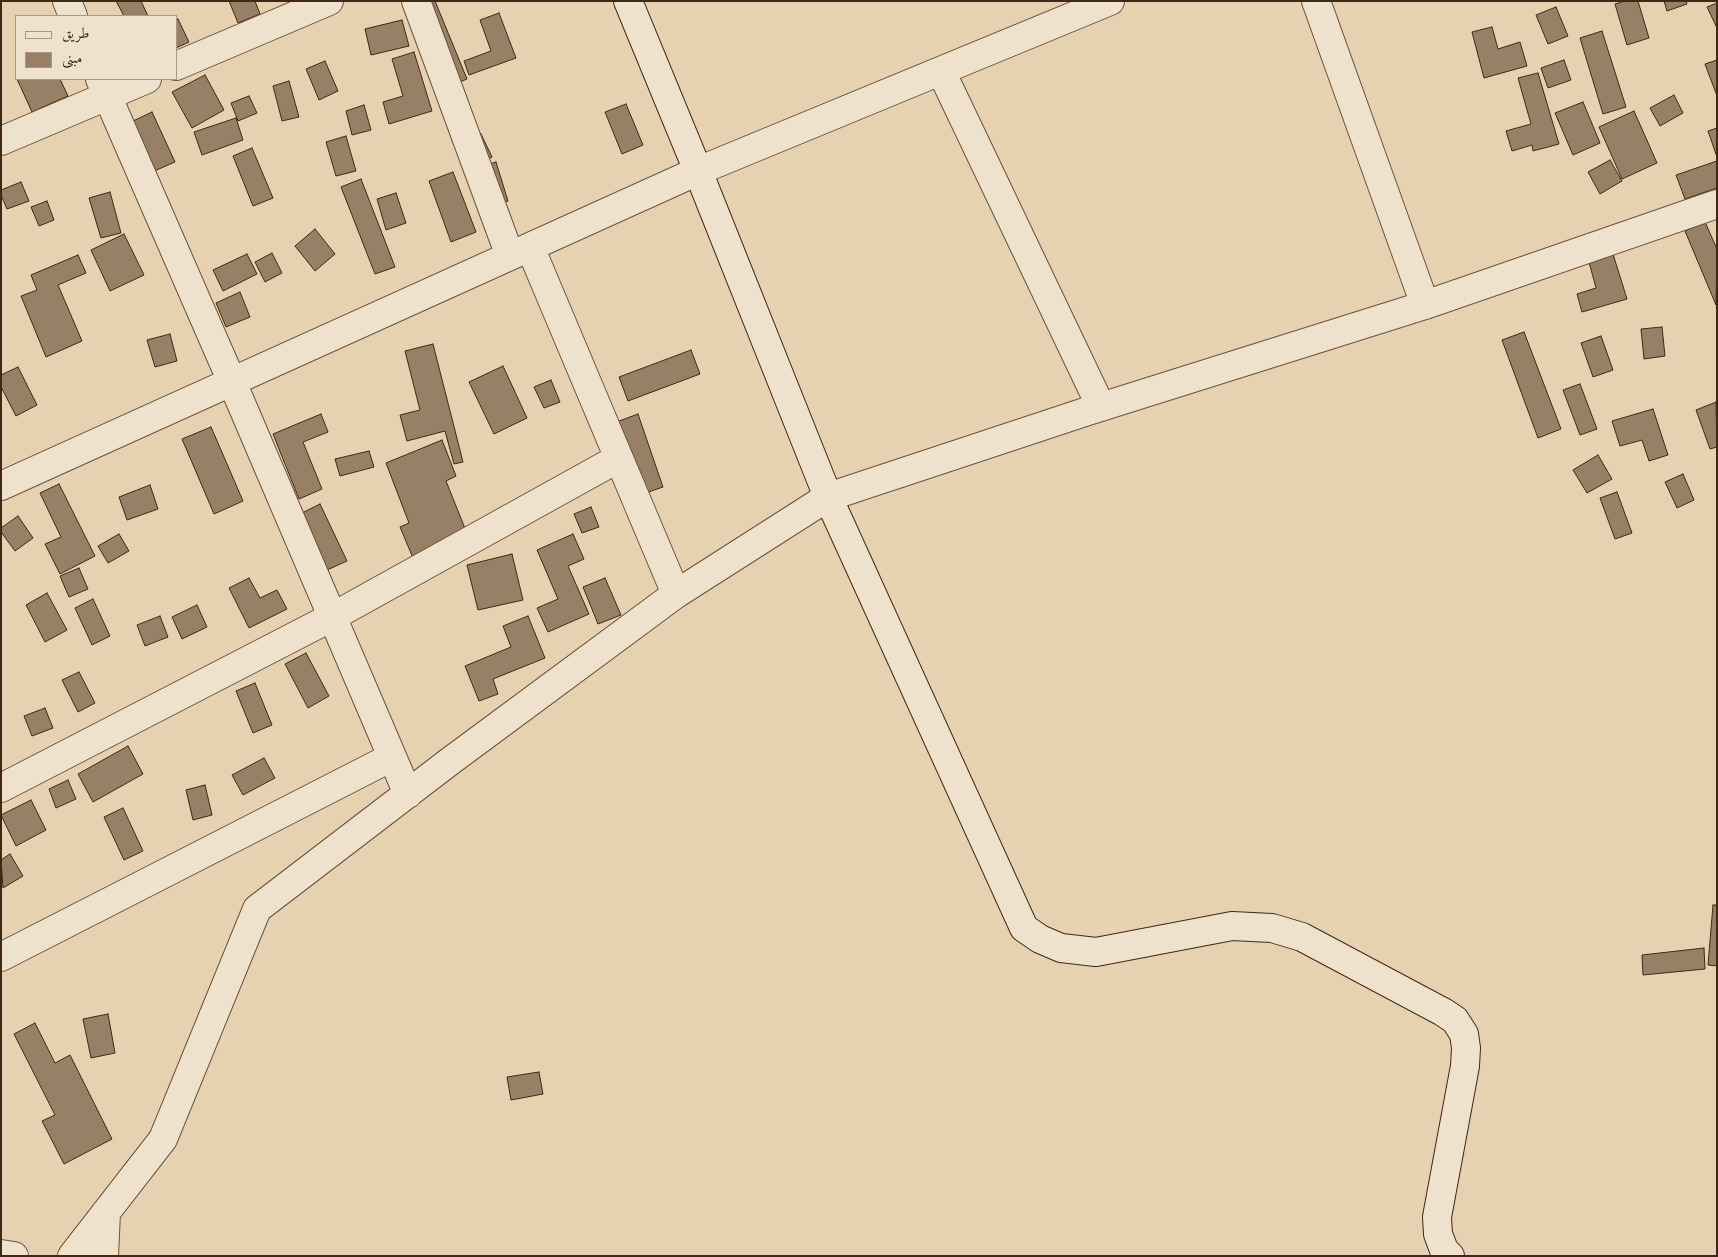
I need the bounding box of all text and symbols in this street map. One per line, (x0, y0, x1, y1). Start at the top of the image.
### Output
legend (15, 15, 178, 80)
text: طريق (62, 22, 89, 43)
text: مبنى (62, 47, 82, 68)

